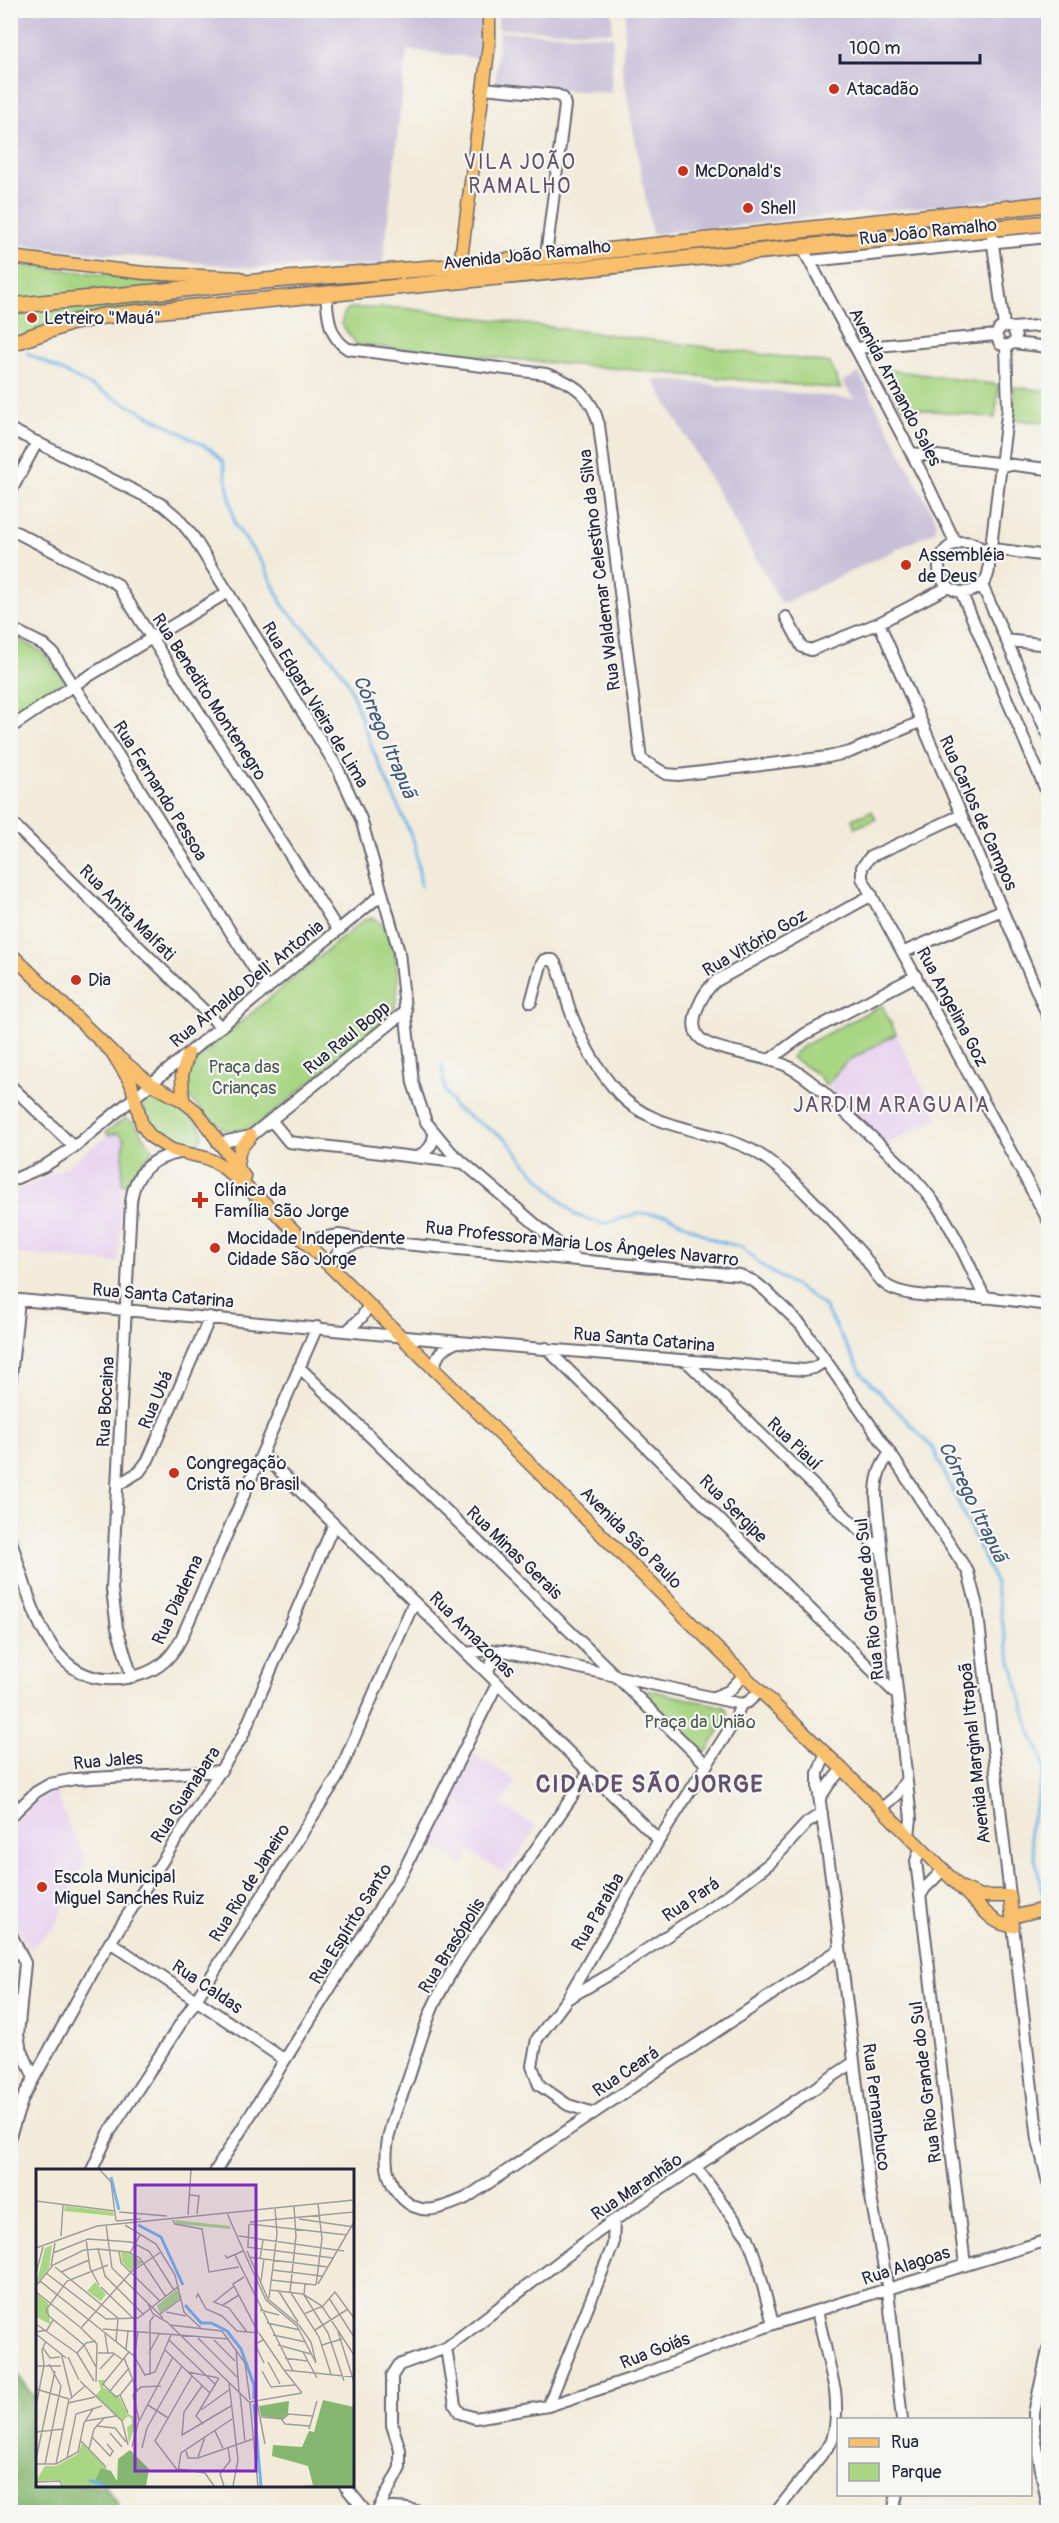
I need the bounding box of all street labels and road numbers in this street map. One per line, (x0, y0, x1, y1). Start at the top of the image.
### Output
street label: Rua João Ramalho (858, 213, 998, 251)
street label: Avenida João Ramalho (442, 235, 612, 275)
street label: Avenida Armando Sales (844, 304, 946, 470)
street label: Rua Waldemar Celestino da Silva (574, 448, 626, 692)
street label: Rua Benedito Montenegro (146, 609, 272, 785)
street label: Rua Edgard Vieira de Lima (256, 618, 374, 792)
street label: Rua Fernando Pessoa (108, 717, 212, 865)
street label: Rua Carlos de Campos (934, 732, 1022, 894)
street label: Rua Anita Malfati (74, 860, 180, 966)
street label: Rua Vitório Goz (699, 904, 811, 982)
street label: Rua Arnaldo Dell' Antonia (165, 915, 329, 1053)
street label: Rua Angelina Goz (911, 943, 993, 1071)
street label: Rua Raul Bopp (299, 996, 395, 1080)
street label: Rua Professora Maria Los Ângeles Navarro (424, 1216, 740, 1272)
street label: Rua Santa Catarina (91, 1278, 235, 1314)
street label: Rua Santa Catarina (572, 1322, 716, 1358)
street label: Rua Bocaina (92, 1356, 120, 1448)
street label: Rua Ubá (134, 1367, 178, 1433)
street label: Rua Piauí (762, 1412, 826, 1476)
street label: Rua Sergipe (694, 1470, 772, 1548)
street label: Avenida São Paulo (575, 1482, 687, 1594)
street label: Rua Minas Gerais (461, 1501, 567, 1605)
street label: Rua Rio Grande do Sul (850, 1517, 890, 1681)
street label: Rua Diadema (147, 1551, 209, 1649)
street label: Rua Amazonas (424, 1587, 520, 1683)
street label: Avenida Marginal Itrapoã (954, 1661, 996, 1845)
street label: Rua Guanabara (146, 1742, 226, 1848)
street label: Rua Jales (72, 1746, 144, 1776)
street label: Rua Rio de Janeiro (204, 1819, 296, 1946)
street label: Rua Espírito Santo (305, 1859, 398, 1989)
street label: Rua Paraíba (566, 1869, 630, 1955)
street label: Rua Pará (658, 1873, 724, 1927)
street label: Rua Brasópolis (414, 1894, 490, 1998)
street label: Rua Caldas (167, 1955, 247, 2019)
street label: Rua Rio Grande do Sul (905, 2000, 947, 2164)
street label: Rua Ceará (589, 2042, 663, 2102)
street label: Rua Pernambuco (857, 2042, 895, 2172)
street label: Rua Maranhão (587, 2148, 687, 2226)
street label: Rua Alagoas (859, 2241, 953, 2291)
street label: Rua Goiás (617, 2327, 693, 2375)

